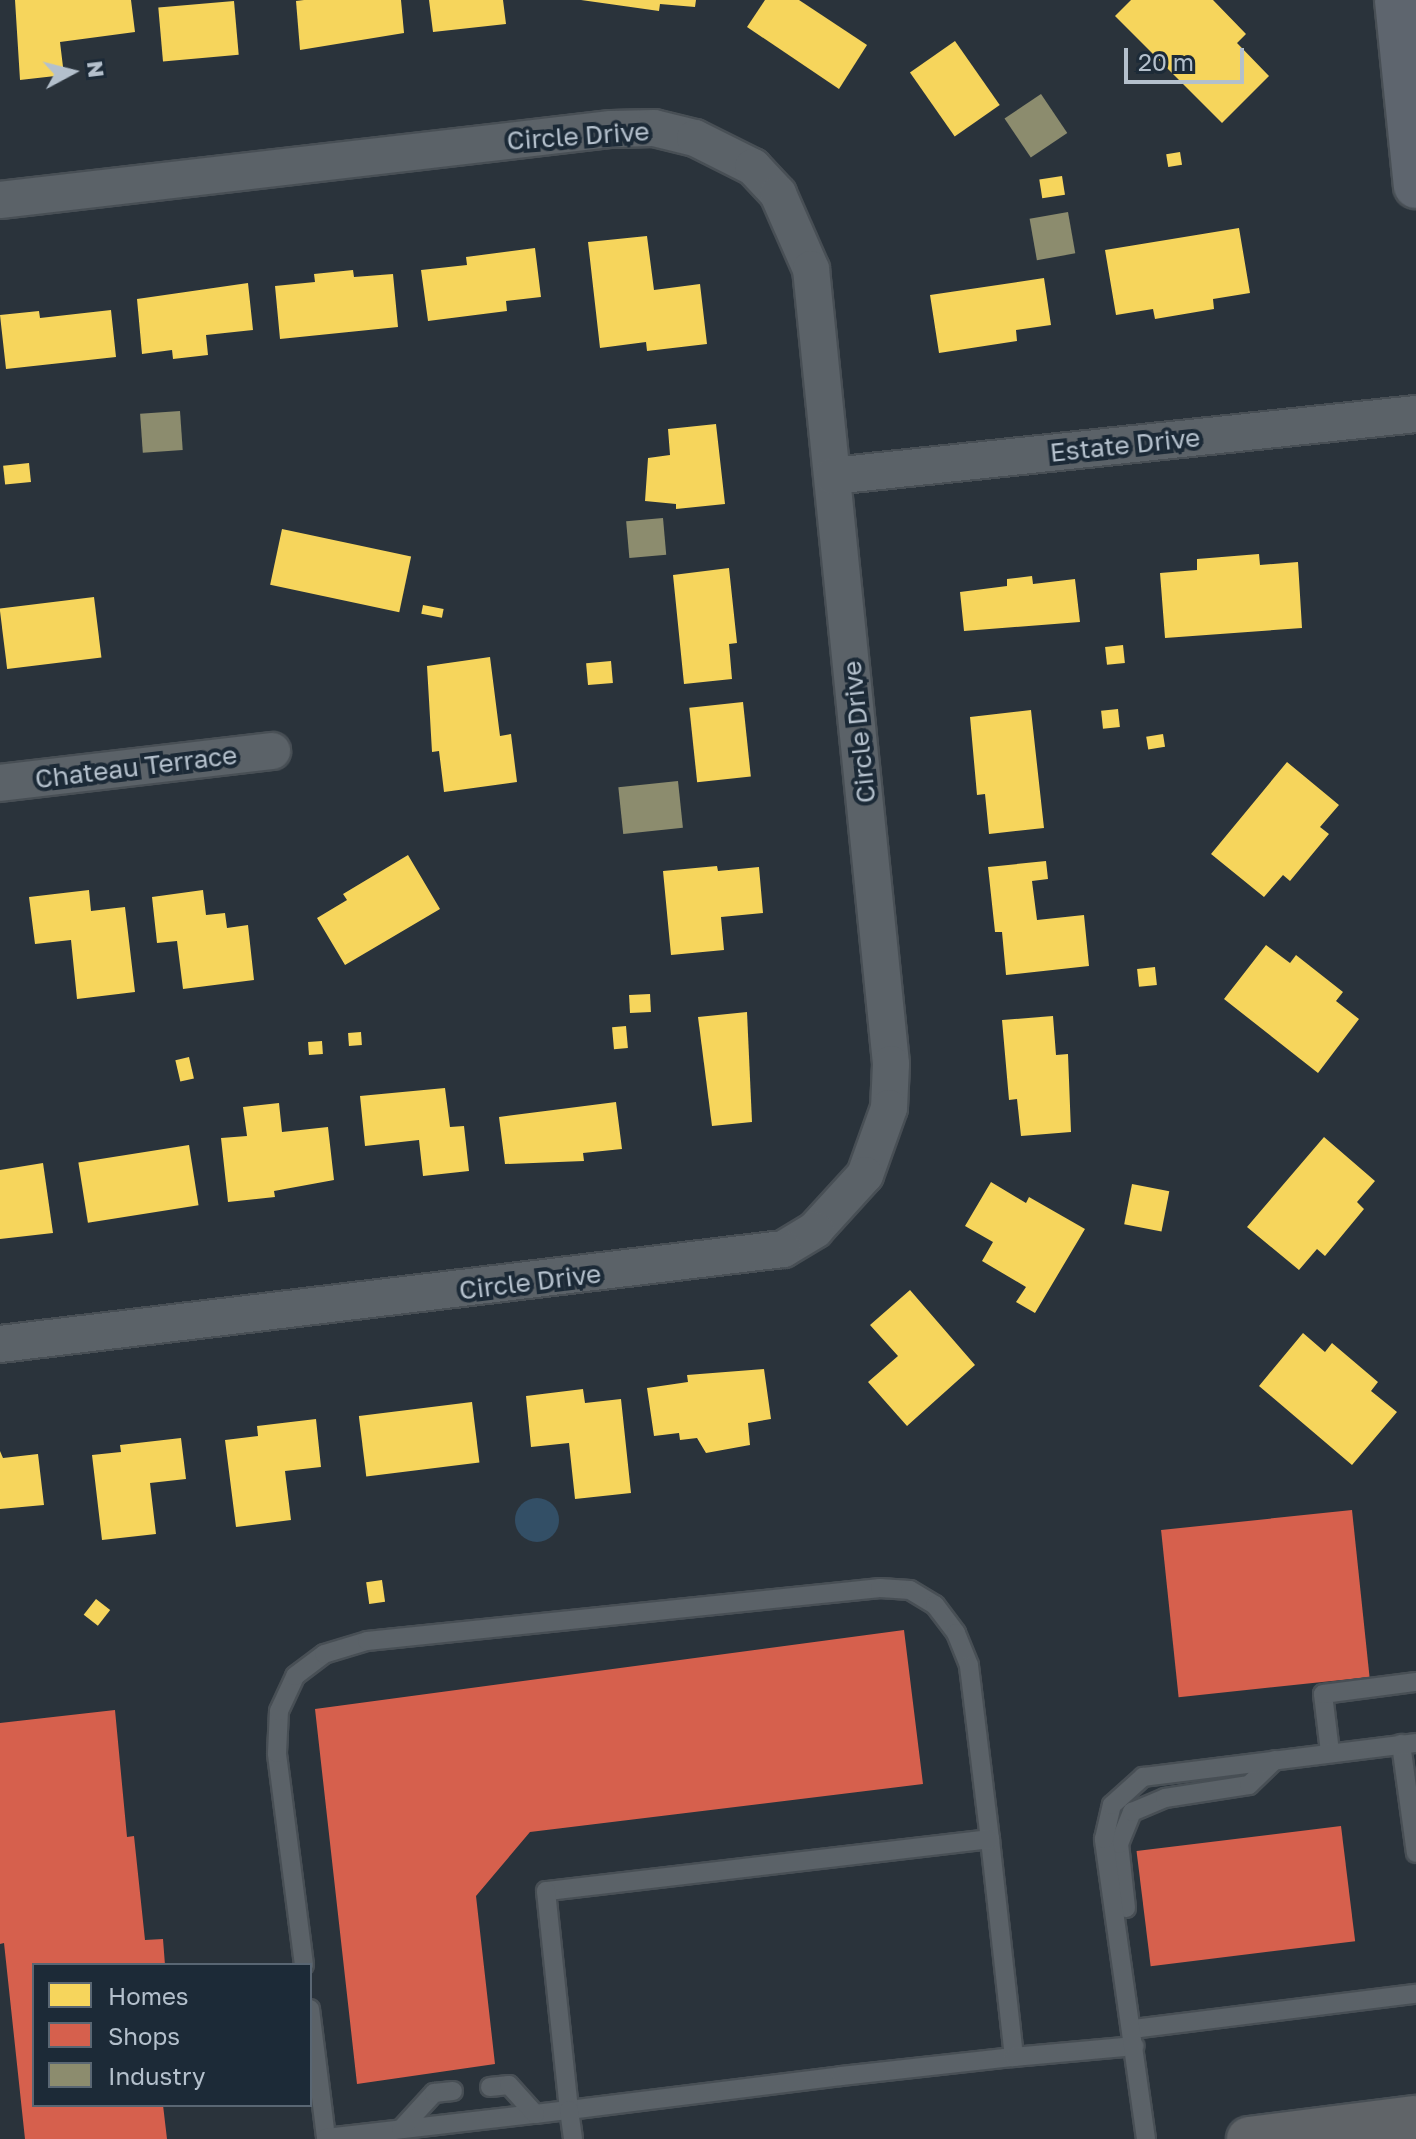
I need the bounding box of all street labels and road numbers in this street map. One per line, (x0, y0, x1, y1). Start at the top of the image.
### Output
street label: Circle Drive (506, 115, 650, 157)
street label: Estate Drive (1048, 422, 1202, 468)
street label: Circle Drive (836, 659, 882, 805)
street label: Chateau Terrace (33, 739, 239, 795)
street label: Circle Drive (457, 1258, 603, 1306)

